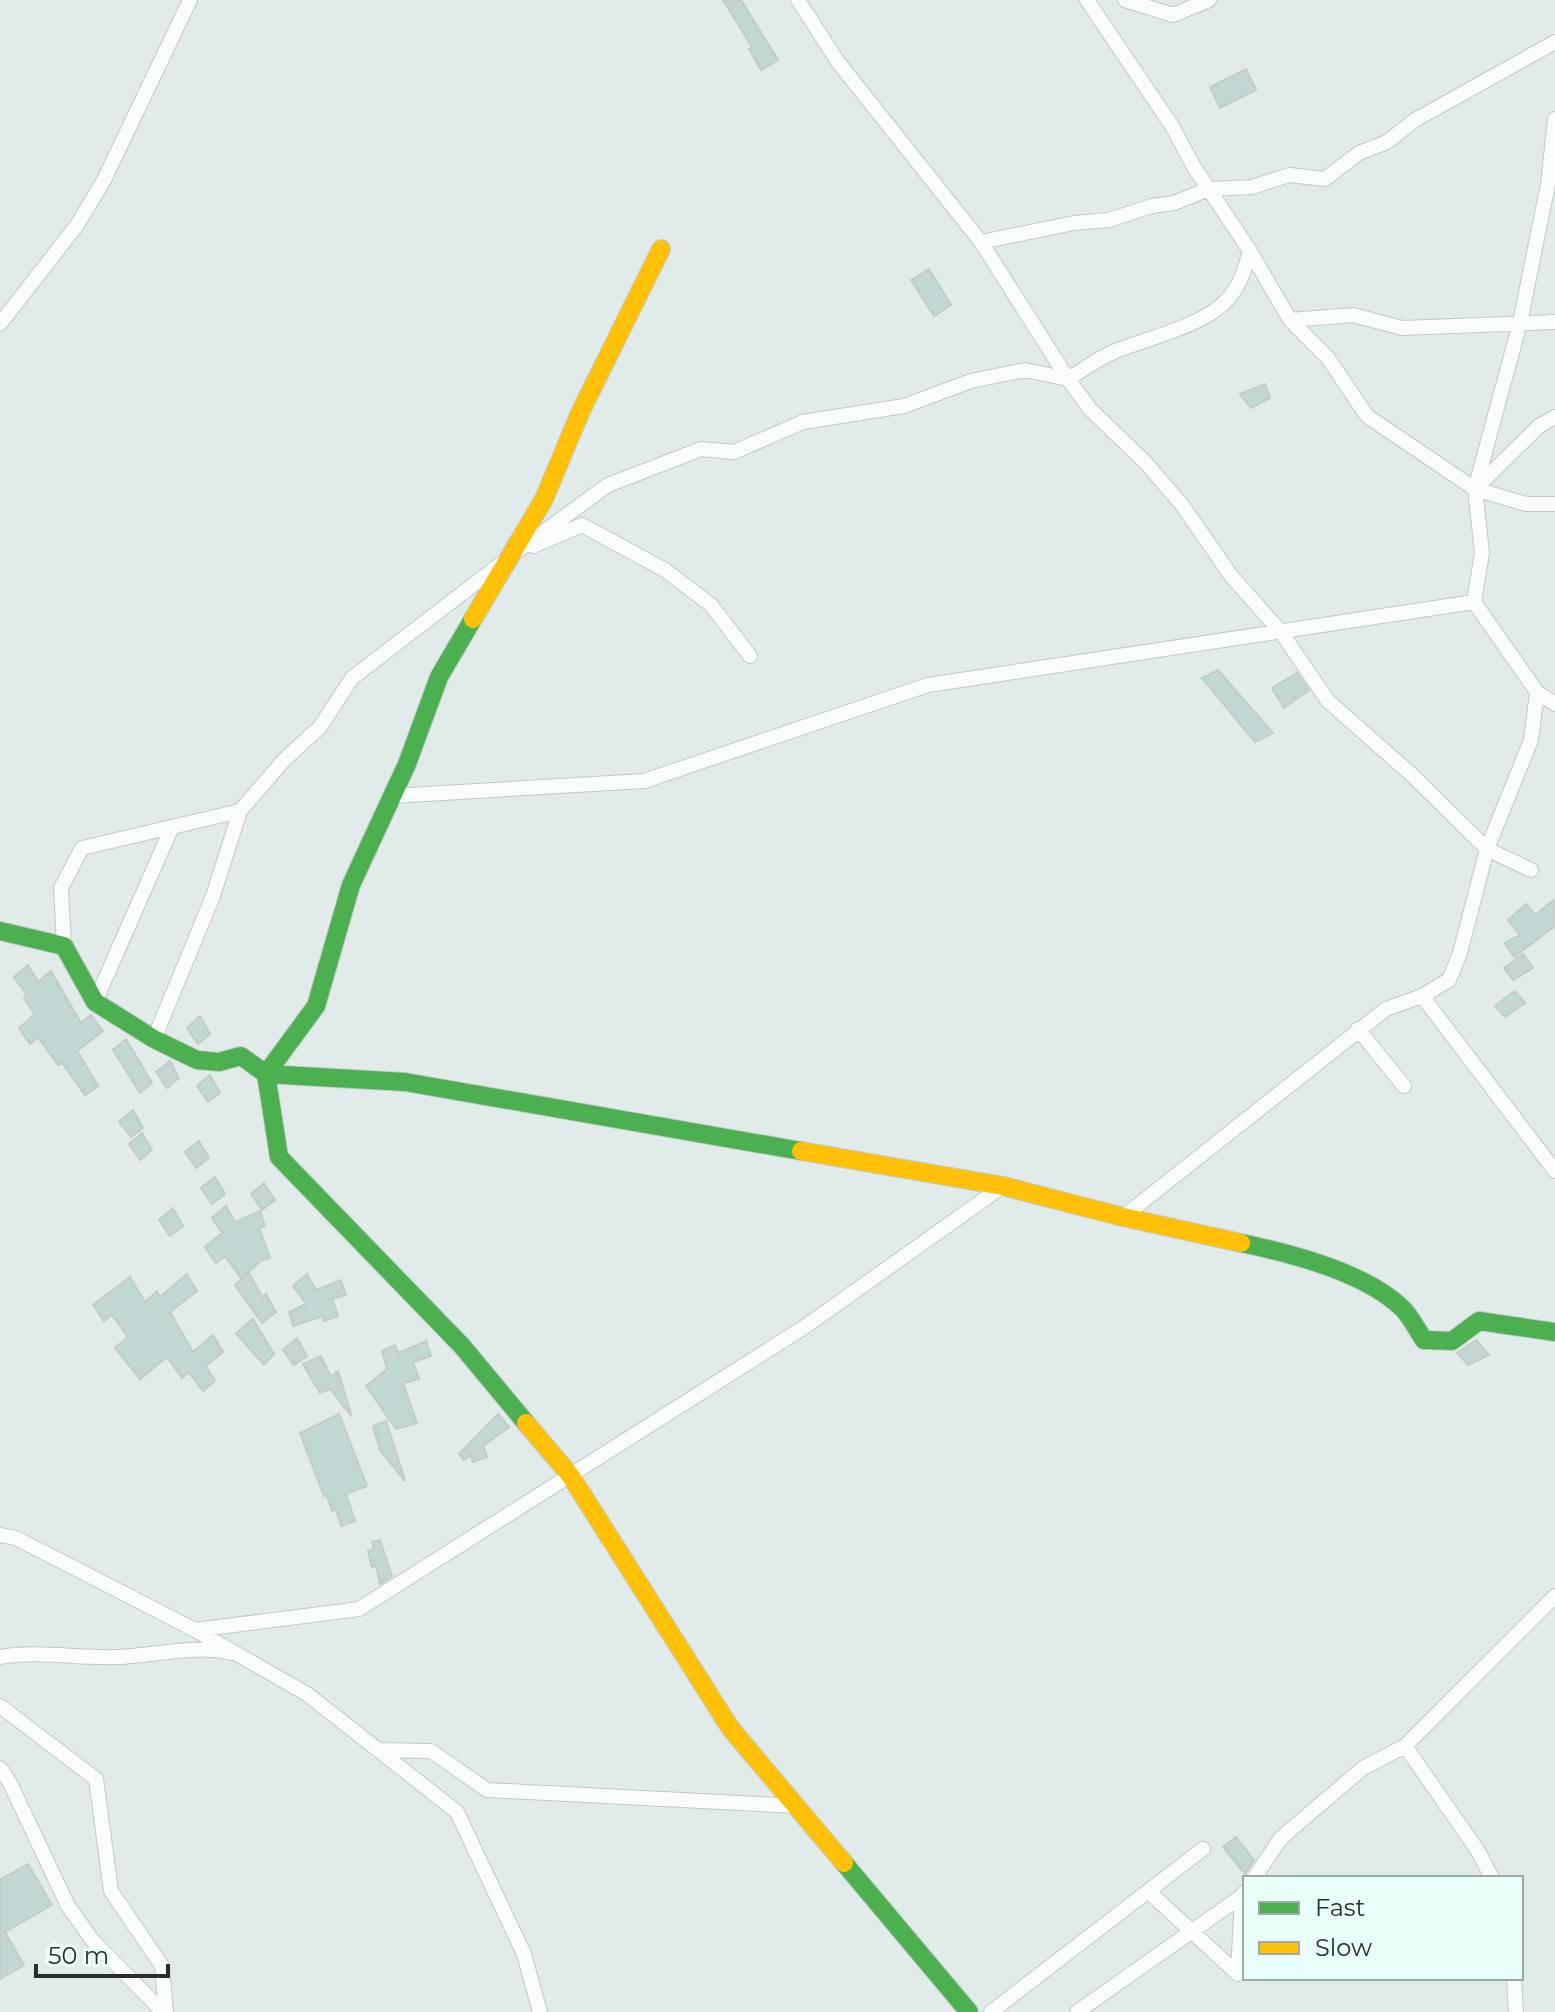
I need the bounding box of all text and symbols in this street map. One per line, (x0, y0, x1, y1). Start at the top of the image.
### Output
legend (1243, 1876, 1523, 1980)
text: Fast (1315, 1893, 1366, 1922)
scale bar (36, 1928, 168, 1978)
text: Slow (1315, 1933, 1372, 1962)
text: 50 m (48, 1941, 109, 1970)

